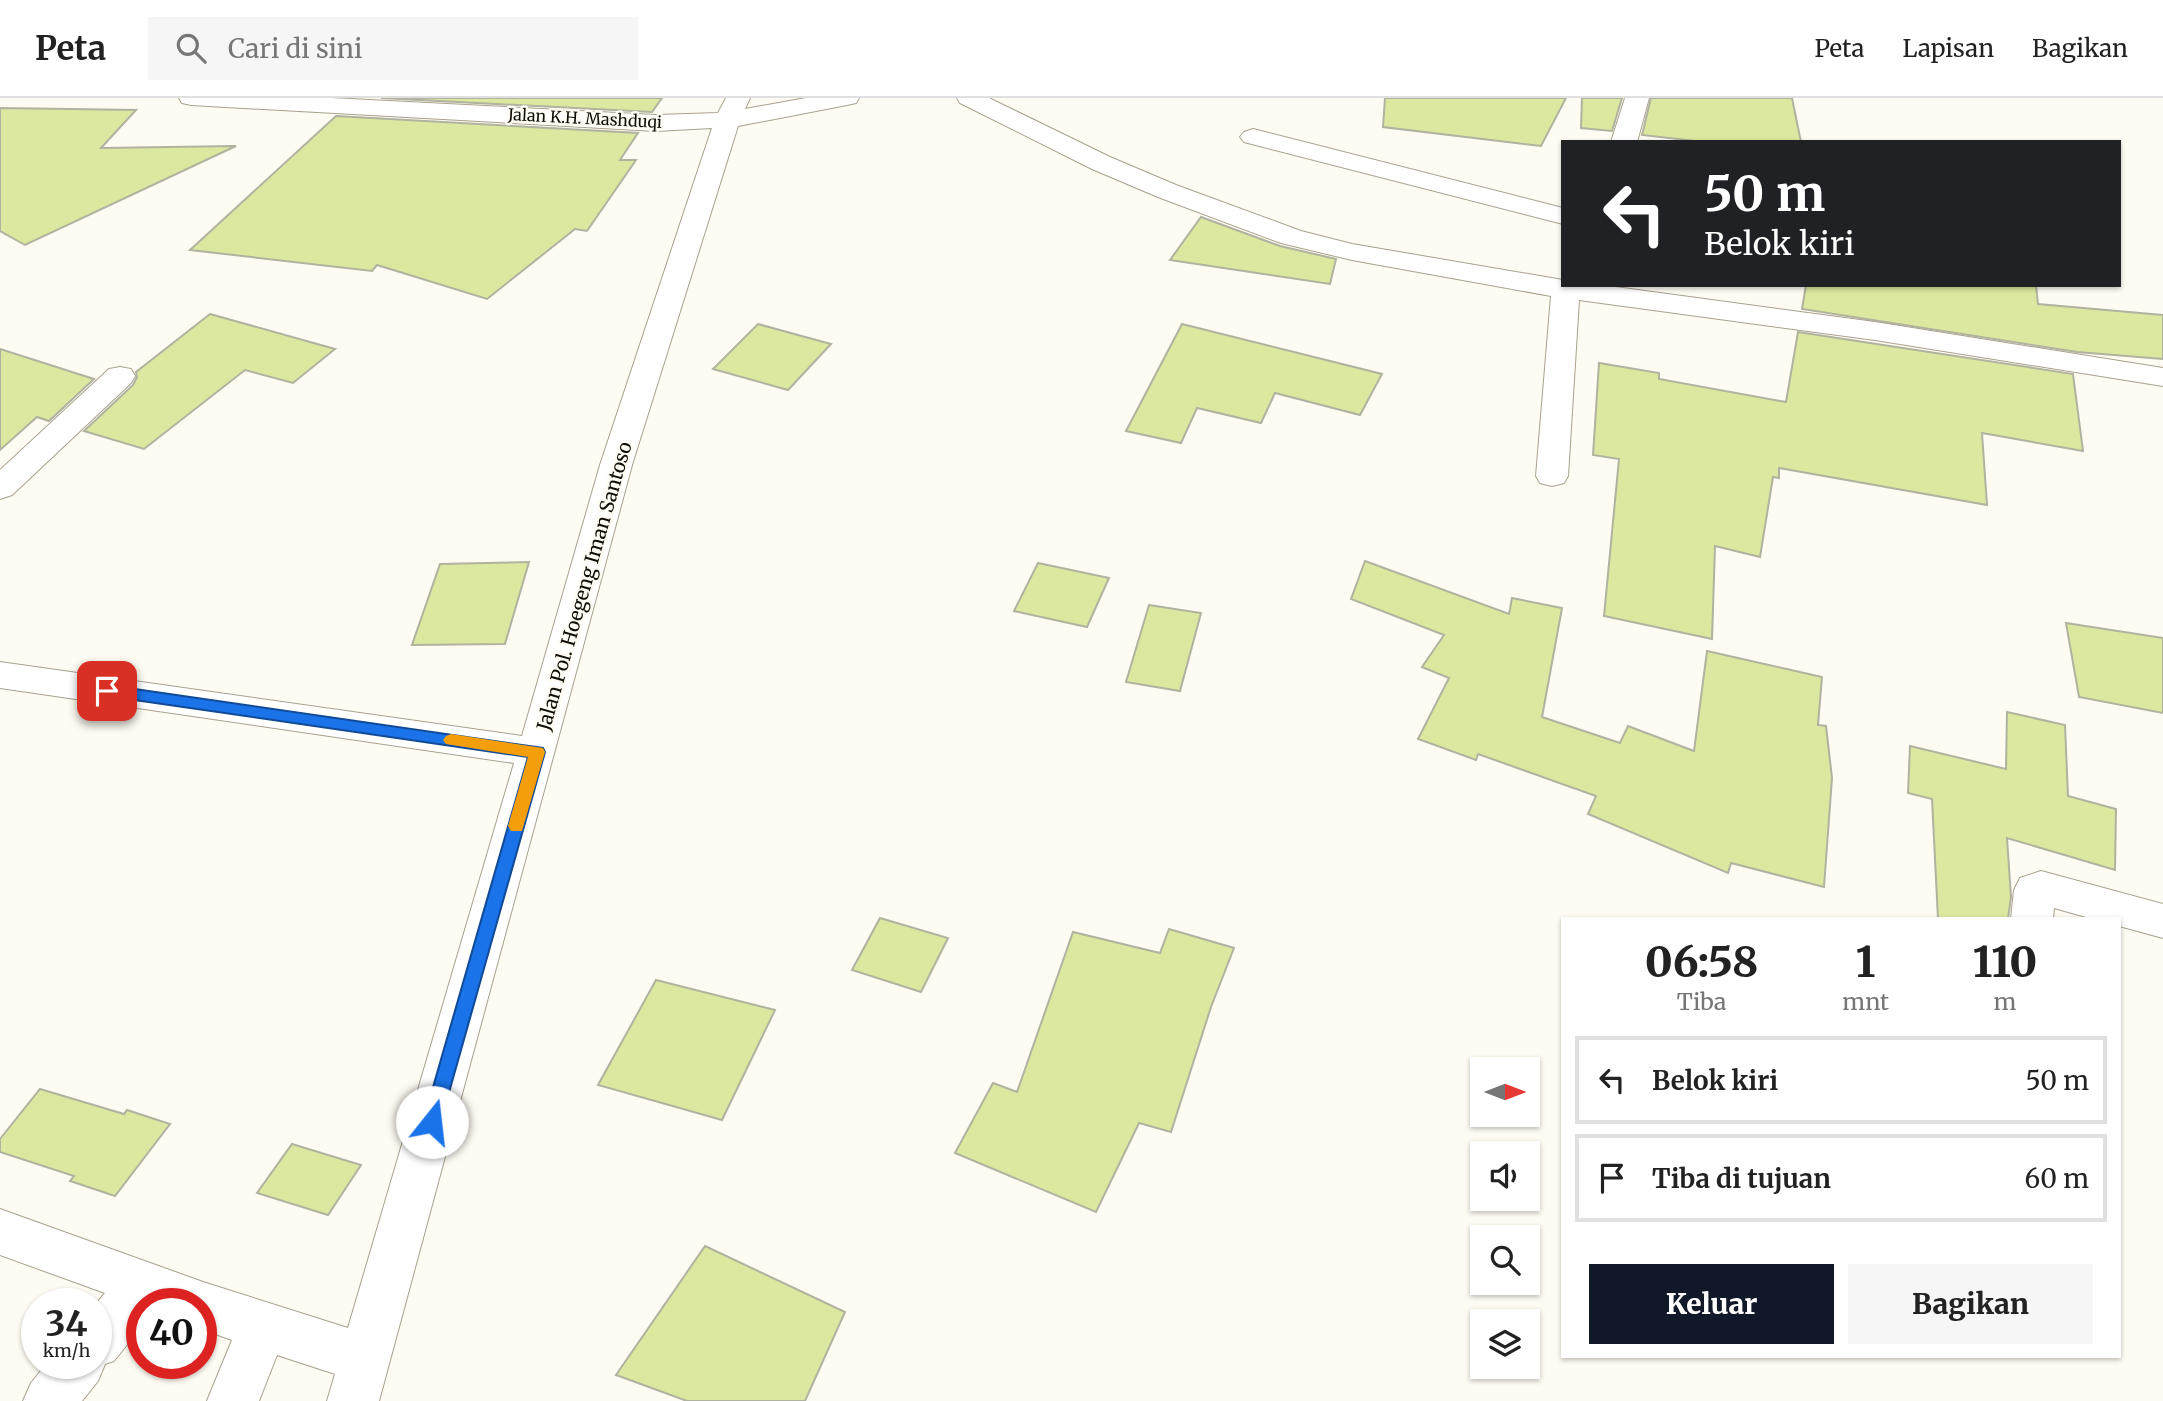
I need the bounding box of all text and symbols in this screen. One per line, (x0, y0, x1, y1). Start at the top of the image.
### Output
search box (148, 17, 638, 80)
text: Peta (35, 28, 106, 69)
icon: search (172, 29, 210, 67)
text: Cari di sini (228, 32, 362, 65)
text: Peta (1814, 33, 1864, 64)
text: Lapisan (1902, 33, 1994, 64)
text: Bagikan (2032, 33, 2128, 64)
street label: Jalan K.H. Mashduqi (506, 104, 663, 132)
text: 50 m (1704, 163, 1825, 224)
icon: left (1589, 168, 1680, 259)
text: Belok kiri (1704, 224, 1855, 264)
street label: Jalan Pol. Hoegeng Iman Santoso (531, 439, 637, 734)
pin (77, 661, 137, 721)
icon: arrive (88, 672, 126, 710)
text: 06:58 (1645, 936, 1759, 988)
text: 1 (1856, 936, 1875, 988)
text: 110 (1973, 936, 2037, 988)
text: Tiba (1677, 987, 1726, 1016)
text: mnt (1842, 987, 1889, 1016)
text: m (1994, 987, 2016, 1016)
north arrow (1470, 1057, 1540, 1127)
map controls (1470, 1057, 1540, 1379)
icon: left (1593, 1061, 1631, 1099)
text: Belok kiri (1652, 1064, 1778, 1097)
text: 50 m (2025, 1064, 2089, 1097)
position arrow (395, 1085, 469, 1159)
button: sound (1470, 1141, 1540, 1211)
icon: arrive (1593, 1159, 1631, 1197)
text: Tiba di tujuan (1652, 1162, 1831, 1195)
text: 60 m (2025, 1162, 2089, 1195)
button: search (1470, 1225, 1540, 1295)
button: Keluar (1589, 1264, 1834, 1344)
button: Bagikan (1848, 1264, 2093, 1344)
speed limit sign: 40 (126, 1288, 217, 1379)
text: 34 (46, 1302, 87, 1346)
button: layers (1470, 1309, 1540, 1379)
text: km/h (43, 1339, 90, 1362)

